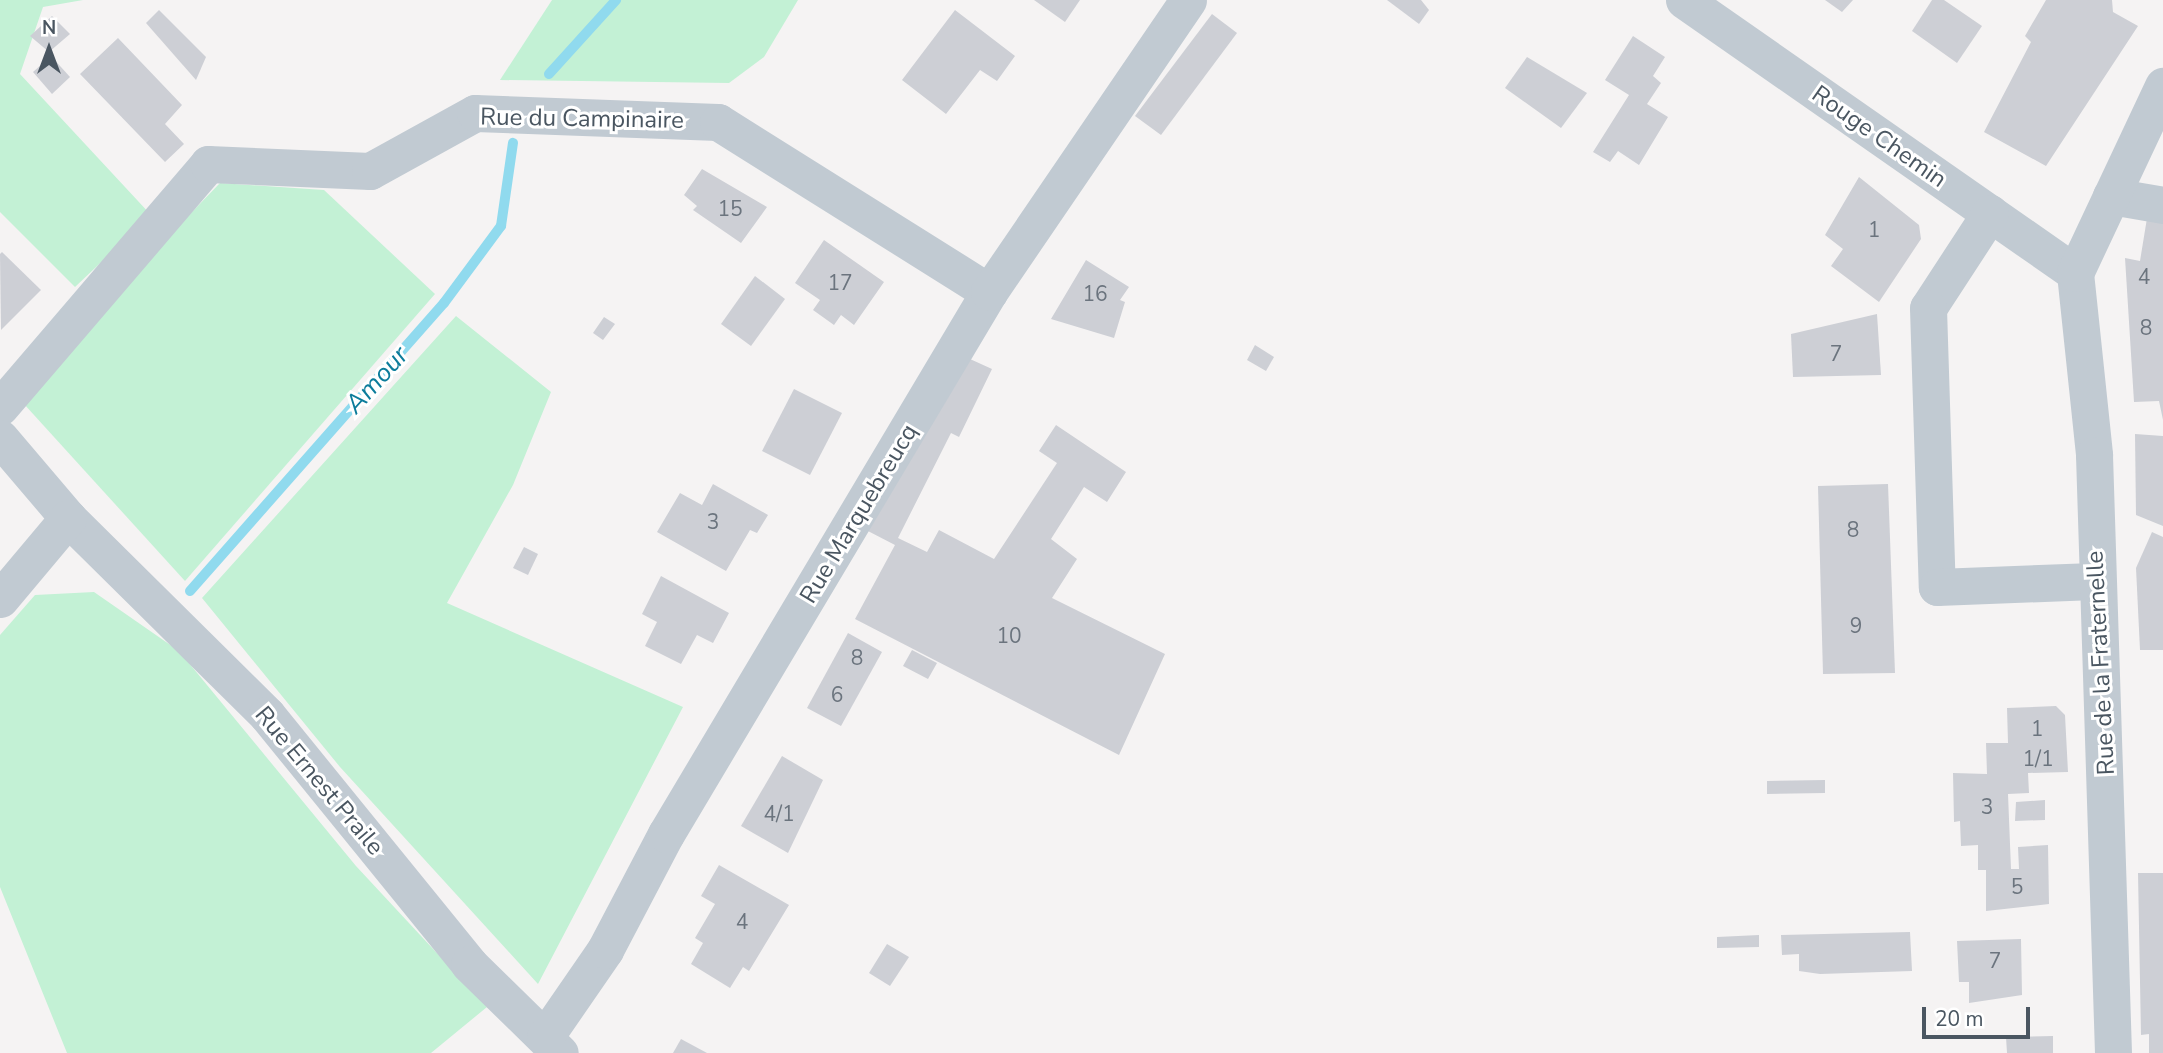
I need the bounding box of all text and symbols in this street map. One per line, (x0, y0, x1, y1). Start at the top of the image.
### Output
north arrow (14, 14, 84, 84)
text: N (42, 15, 56, 41)
street label: Rouge Chemin (1806, 80, 1952, 194)
street label: Rue du Campinaire (480, 103, 684, 135)
house number: 15 (717, 196, 743, 222)
house number: 1 (1868, 217, 1880, 243)
house number: 4 (2138, 264, 2150, 290)
house number: 17 (827, 270, 853, 296)
house number: 16 (1082, 281, 1108, 307)
house number: 8 (2140, 315, 2152, 341)
water label: Amour (339, 340, 415, 420)
house number: 7 (1830, 341, 1842, 367)
street label: Rue Marquebreucq (794, 419, 924, 609)
house number: 3 (707, 509, 719, 535)
house number: 8 (1847, 517, 1859, 543)
street label: Rue de la Fraternelle (2081, 550, 2121, 776)
house number: 9 (1850, 613, 1862, 639)
house number: 10 (996, 623, 1022, 649)
house number: 8 (851, 645, 863, 671)
house number: 6 (831, 682, 843, 708)
street label: Rue Ernest Praile (249, 701, 389, 861)
house number: 1 (2031, 716, 2043, 742)
house number: 1/1 (2022, 746, 2054, 772)
house number: 3 (1981, 794, 1993, 820)
house number: 4/1 (763, 801, 795, 827)
house number: 5 (2011, 874, 2023, 900)
house number: 4 (736, 909, 748, 935)
house number: 7 (1989, 948, 2001, 974)
scale bar (1925, 993, 2034, 1038)
text: 20 m (1935, 1005, 1984, 1033)

